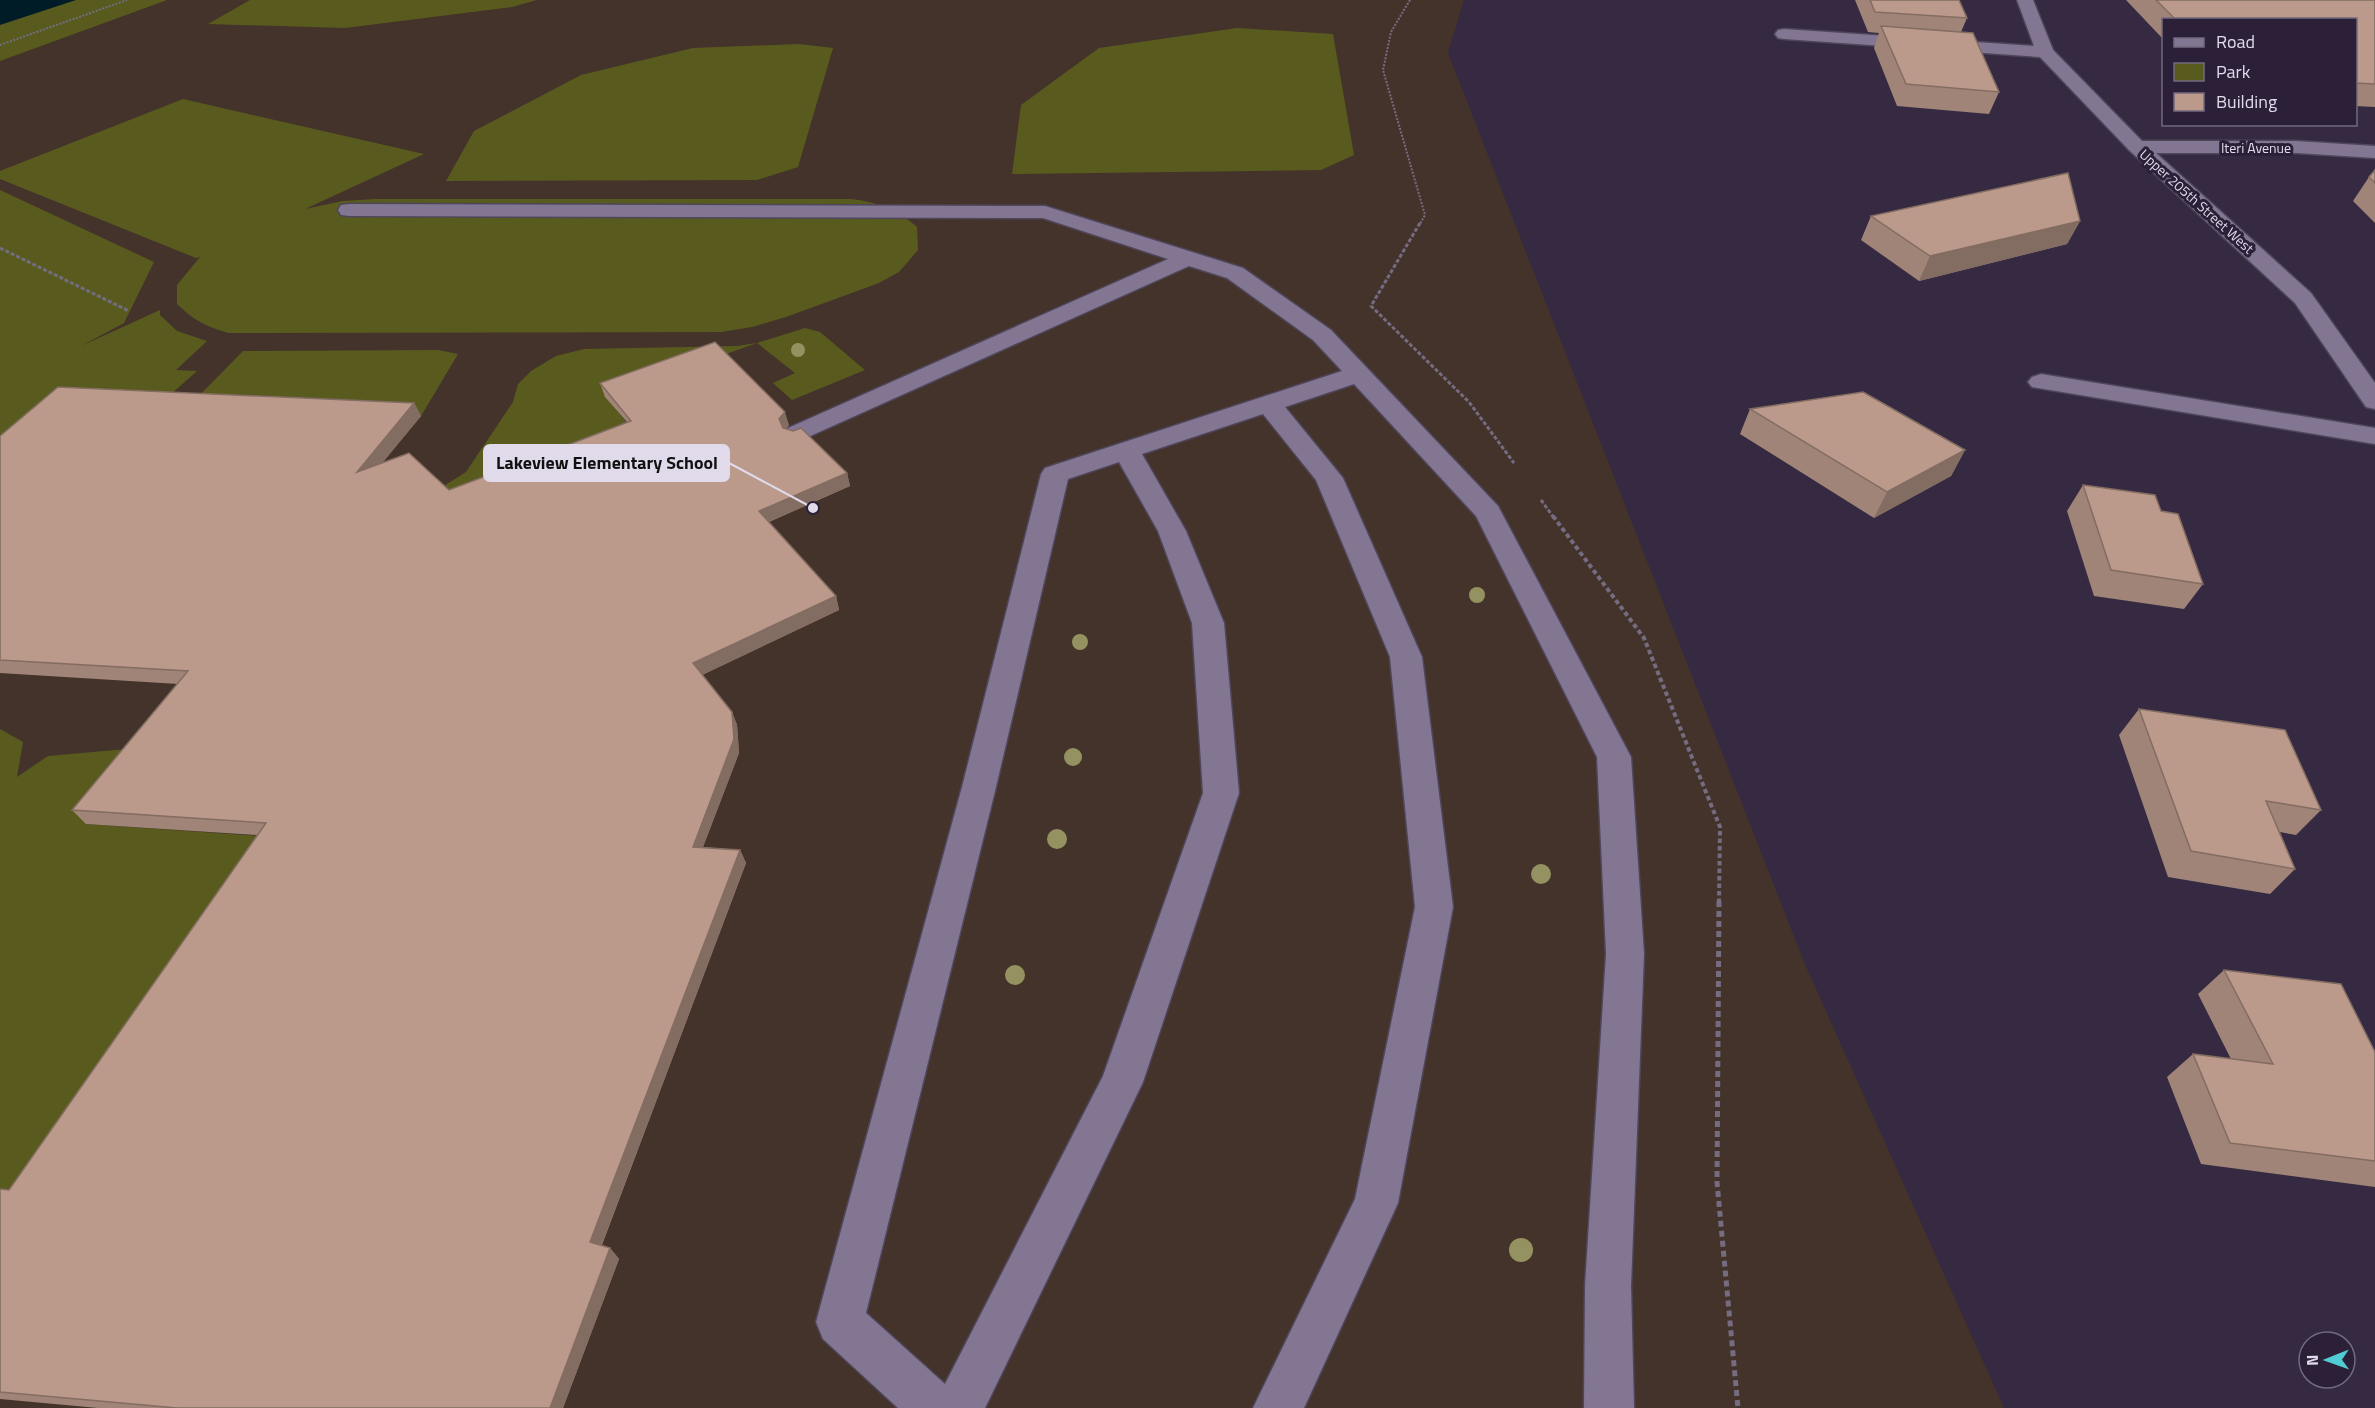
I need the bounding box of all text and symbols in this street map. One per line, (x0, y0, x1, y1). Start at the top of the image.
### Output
legend (2162, 18, 2357, 126)
text: Road (2216, 28, 2255, 55)
text: Park (2216, 58, 2251, 85)
text: Building (2216, 88, 2277, 115)
street label: Iteri Avenue (2221, 137, 2291, 158)
street label: Upper 205th Street West (2135, 144, 2259, 258)
callout: Lakeview Elementary School (484, 445, 729, 481)
text: Lakeview Elementary School (496, 449, 718, 476)
north arrow (2297, 1330, 2357, 1390)
text: N (2300, 1355, 2324, 1366)

